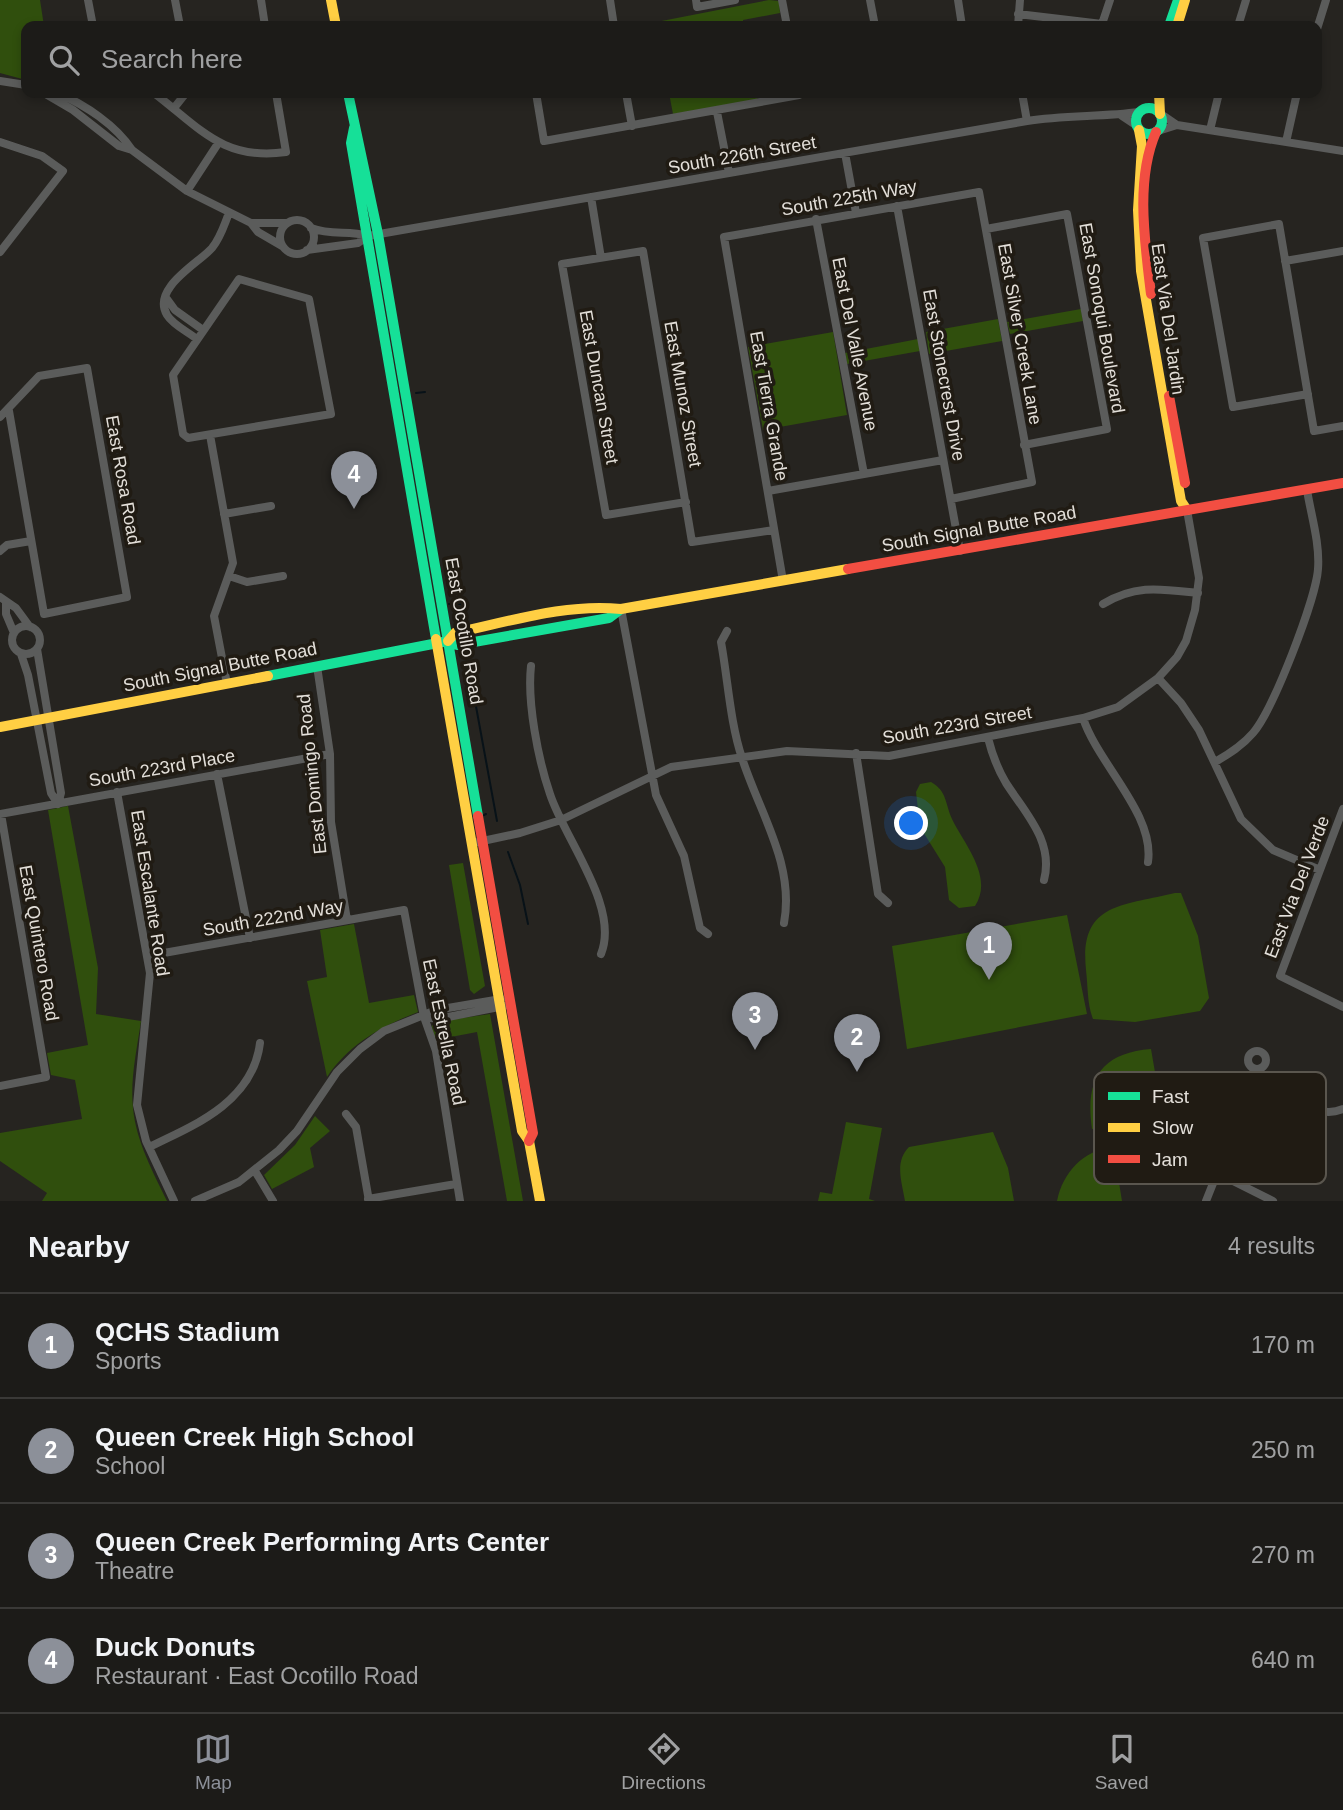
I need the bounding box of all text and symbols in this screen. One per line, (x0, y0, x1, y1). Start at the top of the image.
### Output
search box (21, 21, 1322, 98)
icon: search (45, 41, 83, 79)
text: Search here (101, 44, 243, 74)
street label: South 226th Street (666, 132, 818, 178)
street label: South 225th Way (780, 176, 918, 220)
street label: East Sonoqui Boulevard (1075, 221, 1129, 415)
street label: East Silver Creek Lane (994, 242, 1046, 426)
street label: East Via Del Jardin (1147, 242, 1189, 396)
street label: East Del Valle Avenue (828, 255, 882, 433)
street label: East Stonecrest Drive (919, 288, 969, 462)
street label: East Duncan Street (576, 308, 622, 466)
street label: East Munoz Street (660, 319, 706, 469)
street label: East Tierra Grande (746, 329, 792, 483)
street label: East Rosa Road (102, 414, 144, 546)
pin: 4 (331, 451, 377, 509)
street label: South Signal Butte Road (880, 502, 1078, 556)
street label: East Ocotillo Road (441, 556, 487, 706)
street label: South Signal Butte Road (121, 638, 319, 696)
street label: East Domingo Road (294, 693, 330, 855)
street label: South 223rd Street (881, 702, 1033, 748)
street label: South 223rd Place (87, 745, 237, 791)
your location (894, 806, 928, 840)
street label: East Escalante Road (127, 808, 173, 978)
street label: East Via Del Verde (1261, 813, 1333, 961)
street label: East Quintero Road (15, 863, 63, 1023)
street label: South 222nd Way (201, 896, 345, 940)
pin: 1 (966, 922, 1012, 980)
street label: East Estrella Road (419, 957, 469, 1107)
pin: 3 (732, 992, 778, 1050)
pin: 2 (834, 1014, 880, 1072)
legend (1094, 1072, 1326, 1184)
text: Fast (1152, 1086, 1190, 1107)
text: Slow (1152, 1117, 1193, 1138)
text: Jam (1152, 1149, 1188, 1170)
text: Nearby (28, 1230, 130, 1263)
text: 4 results (1228, 1233, 1315, 1259)
text: QCHS Stadium (95, 1317, 280, 1347)
text: 1 (45, 1332, 57, 1358)
text: 170 m (1251, 1332, 1315, 1358)
text: Sports (95, 1348, 161, 1374)
text: Queen Creek High School (95, 1422, 414, 1452)
text: 2 (45, 1437, 57, 1463)
text: 250 m (1251, 1437, 1315, 1463)
text: School (95, 1453, 165, 1479)
text: Queen Creek Performing Arts Center (95, 1527, 549, 1557)
text: 3 (45, 1542, 57, 1568)
text: 270 m (1251, 1542, 1315, 1568)
text: Theatre (95, 1558, 174, 1584)
text: Duck Donuts (95, 1632, 255, 1662)
text: 4 (45, 1647, 57, 1673)
text: 640 m (1251, 1647, 1315, 1673)
text: Restaurant · East Ocotillo Road (95, 1663, 418, 1689)
tab: Map (194, 1730, 232, 1794)
tab: Directions (621, 1730, 706, 1794)
tab: Saved (1095, 1730, 1149, 1794)

